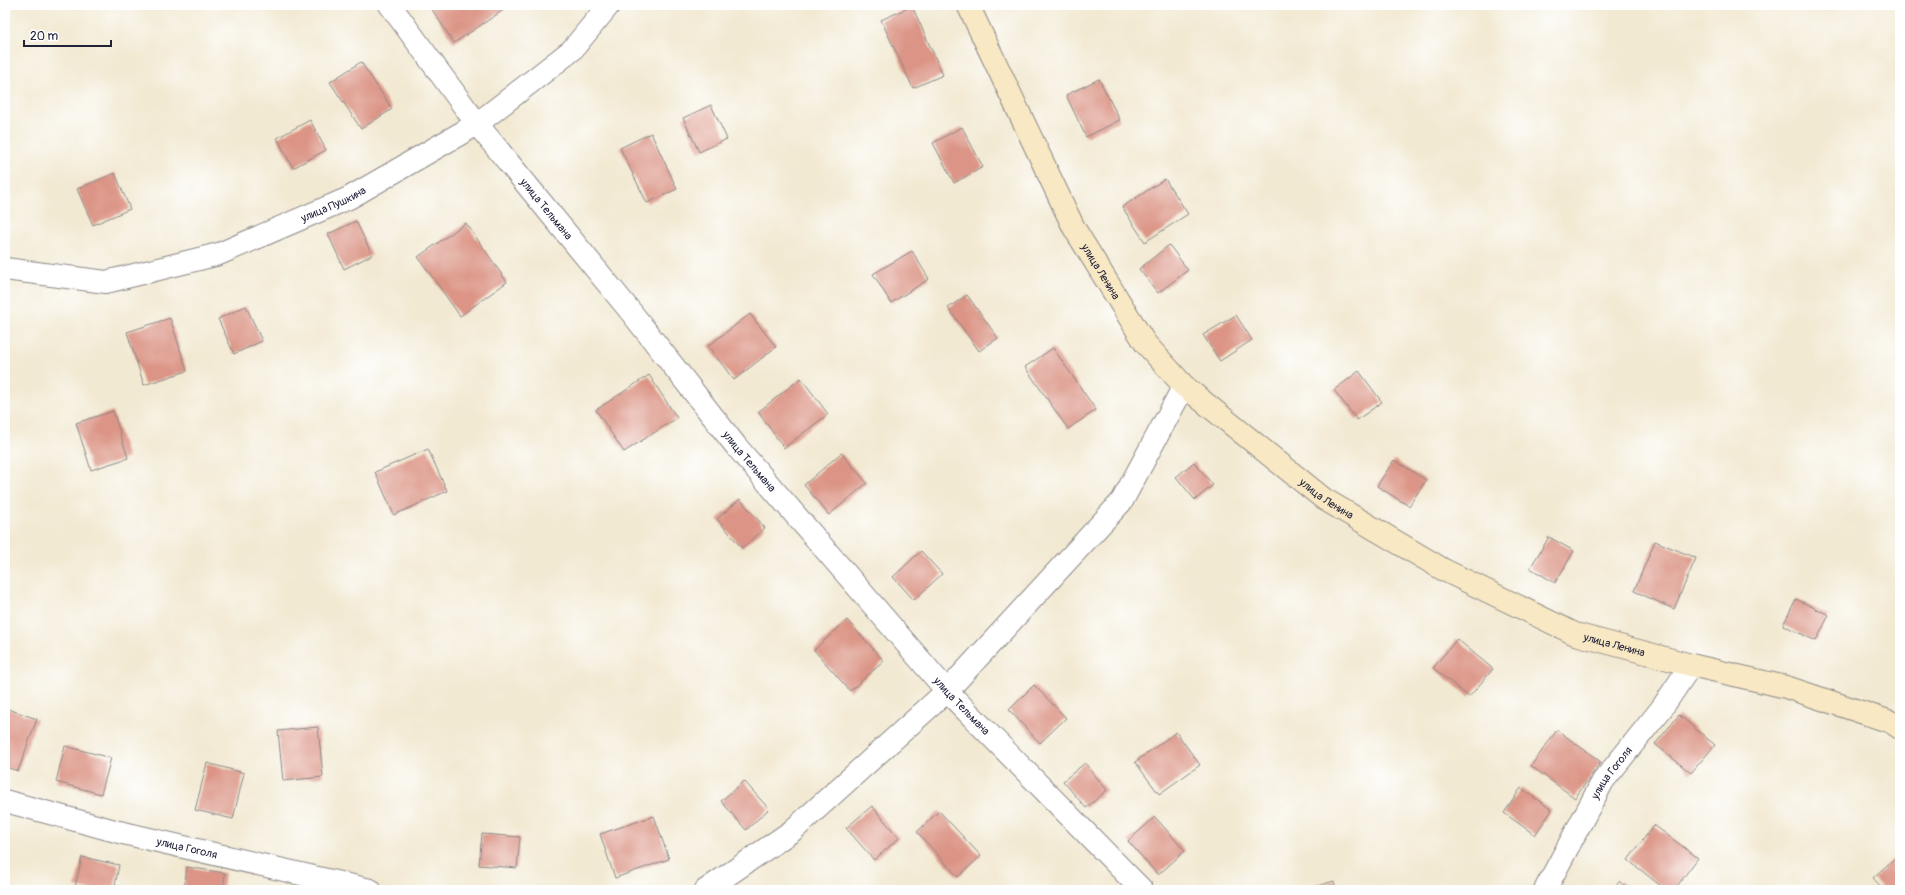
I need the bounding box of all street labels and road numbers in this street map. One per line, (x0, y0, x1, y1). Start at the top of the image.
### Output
street label: улица Тельмана (517, 175, 575, 242)
street label: улица Пушкина (298, 184, 368, 225)
street label: улица Ленина (1078, 241, 1122, 302)
street label: улица Тельмана (719, 428, 778, 494)
street label: улица Ленина (1296, 475, 1356, 522)
street label: улица Ленина (1581, 630, 1646, 659)
street label: улица Тельмана (930, 674, 992, 738)
street label: улица Гоголя (1588, 744, 1635, 802)
street label: улица Гоголя (154, 835, 218, 861)

